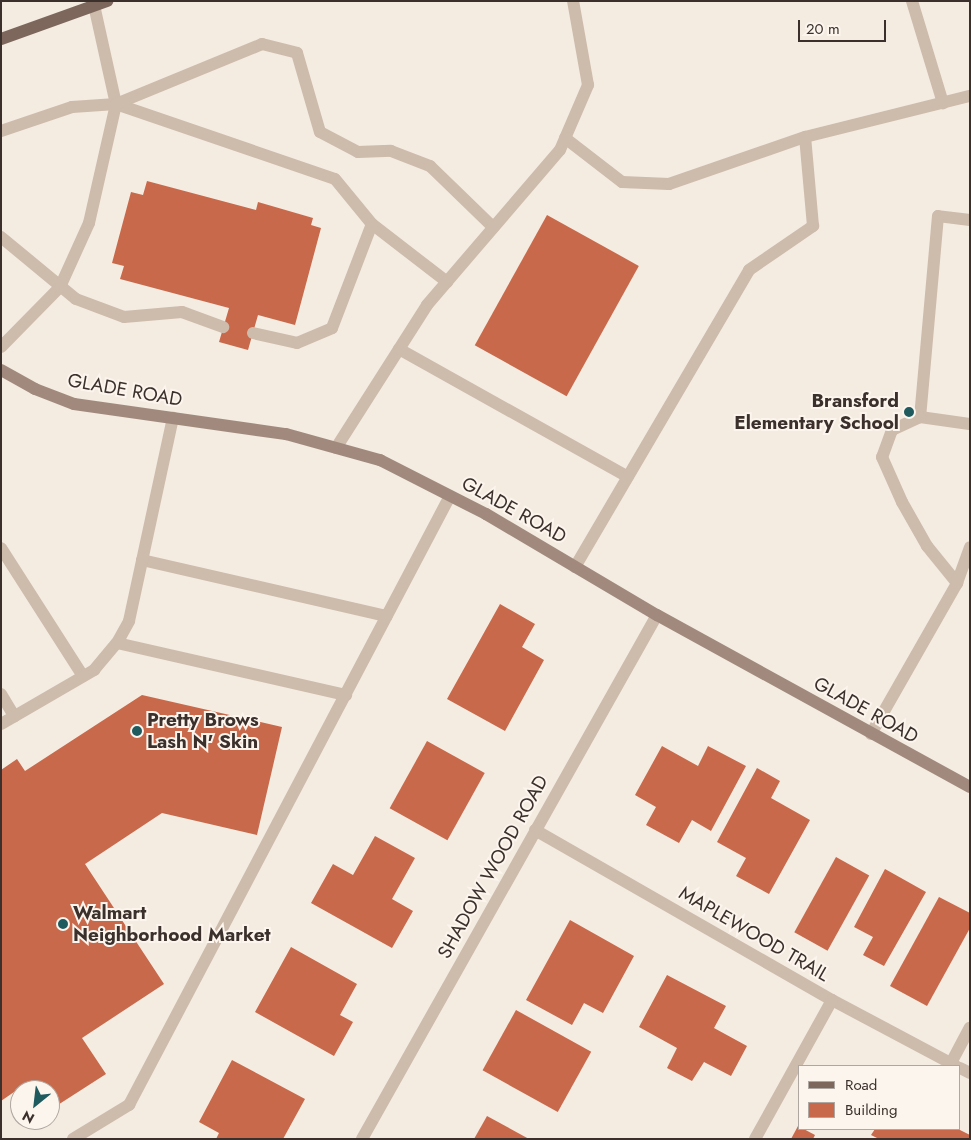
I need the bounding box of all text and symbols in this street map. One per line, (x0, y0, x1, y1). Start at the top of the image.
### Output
scale bar (801, 10, 888, 42)
text: 20 m (806, 18, 840, 40)
street label: GLADE ROAD (66, 369, 184, 411)
place label: Bransford Elementary School (734, 390, 899, 434)
marker: Bransford Elementary School (903, 406, 915, 418)
street label: GLADE ROAD (458, 472, 570, 548)
street label: GLADE ROAD (810, 672, 922, 748)
place label: Pretty Brows Lash N' Skin (147, 709, 259, 753)
marker: Pretty Brows Lash N' Skin (131, 725, 143, 737)
street label: SHADOW WOOD ROAD (433, 771, 553, 963)
street label: MAPLEWOOD TRAIL (675, 882, 833, 986)
place label: Walmart Neighborhood Market (73, 902, 271, 946)
marker: Walmart Neighborhood Market (57, 918, 69, 930)
legend (798, 1065, 961, 1130)
text: Road (845, 1074, 877, 1096)
north arrow (10, 1080, 60, 1130)
text: Building (845, 1099, 897, 1121)
text: N (18, 1106, 38, 1129)

